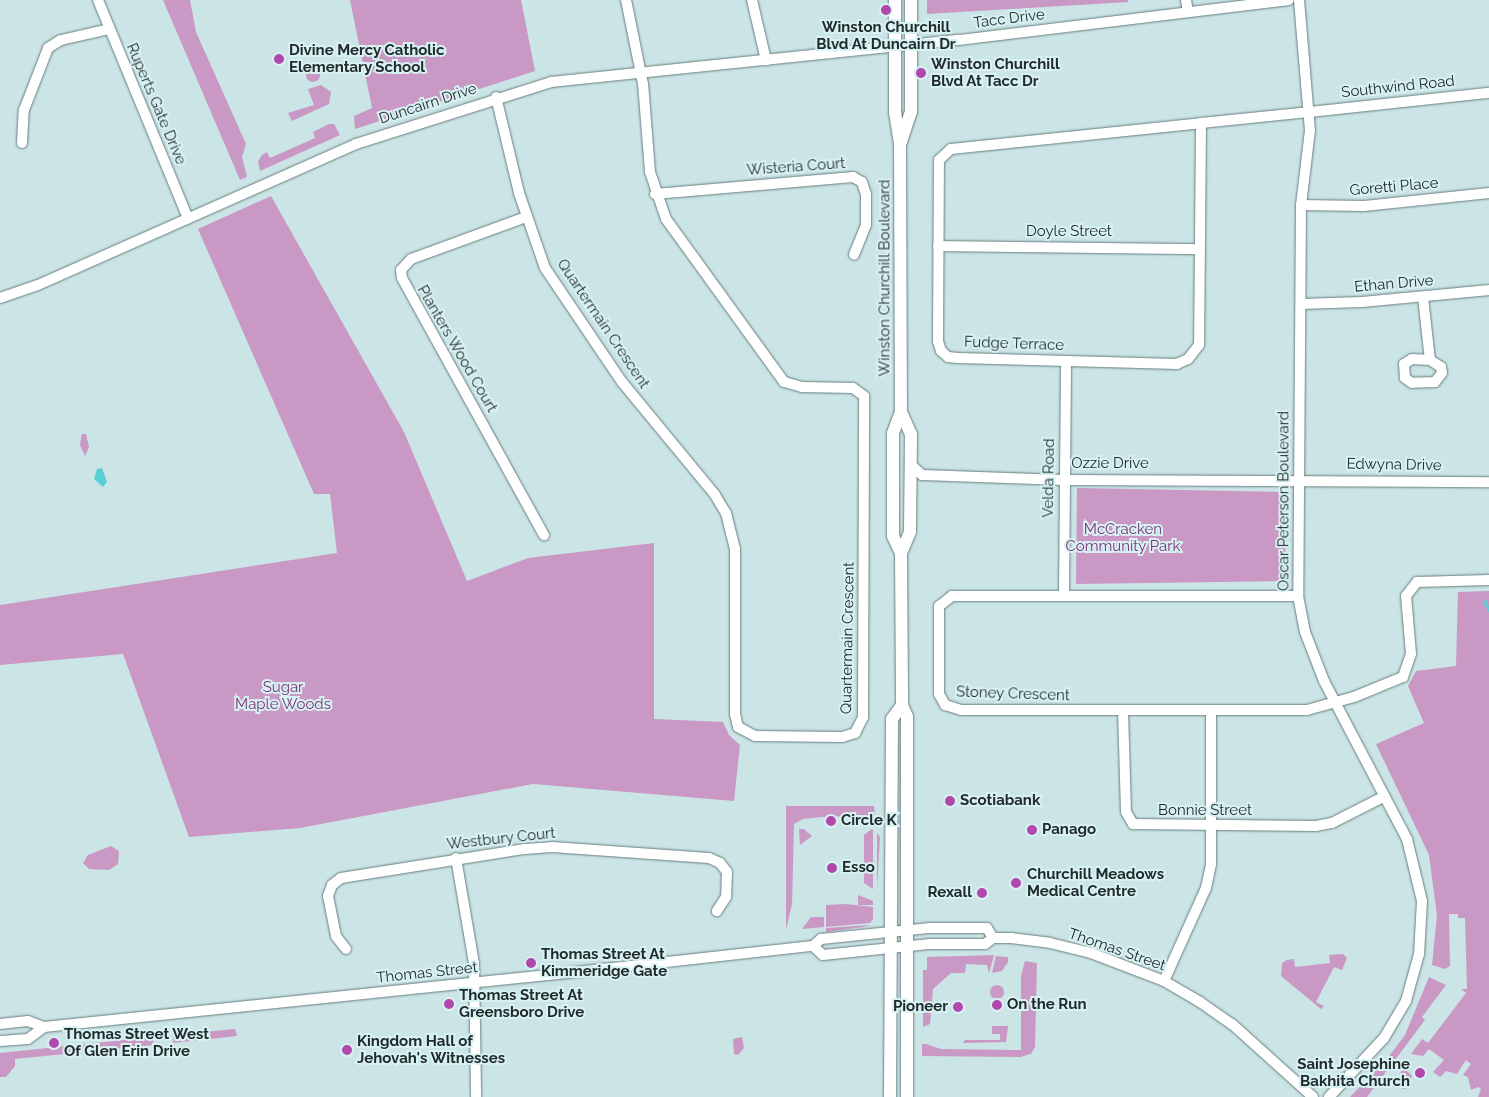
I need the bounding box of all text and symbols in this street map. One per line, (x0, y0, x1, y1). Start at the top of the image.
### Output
marker: Winston Churchill Blvd At Duncairn Dr (880, 4, 892, 16)
street label: Tacc Drive (972, 6, 1046, 32)
place label: Winston Churchill Blvd At Duncairn Dr (816, 18, 956, 53)
street label: Ruperts Gate Drive (122, 41, 190, 167)
place label: Divine Mercy Catholic Elementary School (289, 41, 445, 76)
marker: Divine Mercy Catholic Elementary School (273, 53, 285, 65)
place label: Winston Churchill Blvd At Tacc Dr (931, 55, 1060, 90)
marker: Winston Churchill Blvd At Tacc Dr (915, 67, 927, 79)
street label: Southwind Road (1340, 72, 1456, 102)
street label: Duncairn Drive (377, 80, 479, 128)
street label: Wisteria Court (746, 155, 846, 179)
street label: Goretti Place (1349, 174, 1439, 200)
street label: Winston Churchill Boulevard (876, 179, 894, 377)
street label: Doyle Street (1026, 223, 1112, 241)
street label: Quartermain Crescent (553, 256, 653, 392)
street label: Ethan Drive (1354, 272, 1434, 296)
street label: Planters Wood Court (413, 282, 501, 416)
street label: Fudge Terrace (964, 333, 1064, 355)
street label: Oscar Peterson Boulevard (1275, 411, 1293, 591)
street label: Velda Road (1039, 438, 1059, 518)
street label: Ozzie Drive (1071, 455, 1149, 473)
street label: Edwyna Drive (1346, 455, 1442, 475)
park label: McCracken Community Park (1065, 520, 1181, 555)
street label: Quartermain Crescent (838, 562, 858, 714)
park label: Sugar Maple Woods (235, 678, 331, 713)
street label: Stoney Crescent (956, 683, 1070, 705)
place label: Scotiabank (960, 792, 1040, 810)
marker: Scotiabank (944, 795, 956, 807)
street label: Bonnie Street (1158, 802, 1252, 820)
place label: Circle K (841, 812, 897, 830)
marker: Circle K (825, 815, 837, 827)
place label: Panago (1042, 821, 1096, 839)
street label: Westbury Court (446, 824, 556, 854)
marker: Panago (1026, 824, 1038, 836)
place label: Esso (842, 859, 875, 877)
marker: Esso (826, 862, 838, 874)
place label: Churchill Meadows Medical Centre (1027, 865, 1165, 900)
marker: Churchill Meadows Medical Centre (1009, 876, 1023, 890)
place label: Rexall (928, 884, 972, 902)
marker: Rexall (976, 887, 988, 899)
street label: Thomas Street (1066, 925, 1168, 975)
place label: Thomas Street At Kimmeridge Gate (541, 945, 667, 980)
marker: Thomas Street At Kimmeridge Gate (525, 957, 537, 969)
street label: Thomas Street (376, 959, 478, 987)
place label: Thomas Street At Greensboro Drive (459, 986, 584, 1021)
place label: On the Run (1007, 996, 1087, 1014)
marker: Thomas Street At Greensboro Drive (443, 998, 455, 1010)
place label: Pioneer (893, 998, 948, 1016)
marker: On the Run (991, 999, 1003, 1011)
marker: Pioneer (952, 1001, 964, 1013)
place label: Thomas Street West Of Glen Erin Drive (64, 1025, 210, 1060)
place label: Kingdom Hall of Jehovah's Witnesses (357, 1032, 506, 1067)
marker: Thomas Street West Of Glen Erin Drive (48, 1037, 60, 1049)
marker: Kingdom Hall of Jehovah's Witnesses (341, 1044, 353, 1056)
place label: Saint Josephine Bakhita Church (1297, 1055, 1410, 1090)
marker: Saint Josephine Bakhita Church (1414, 1067, 1426, 1079)

